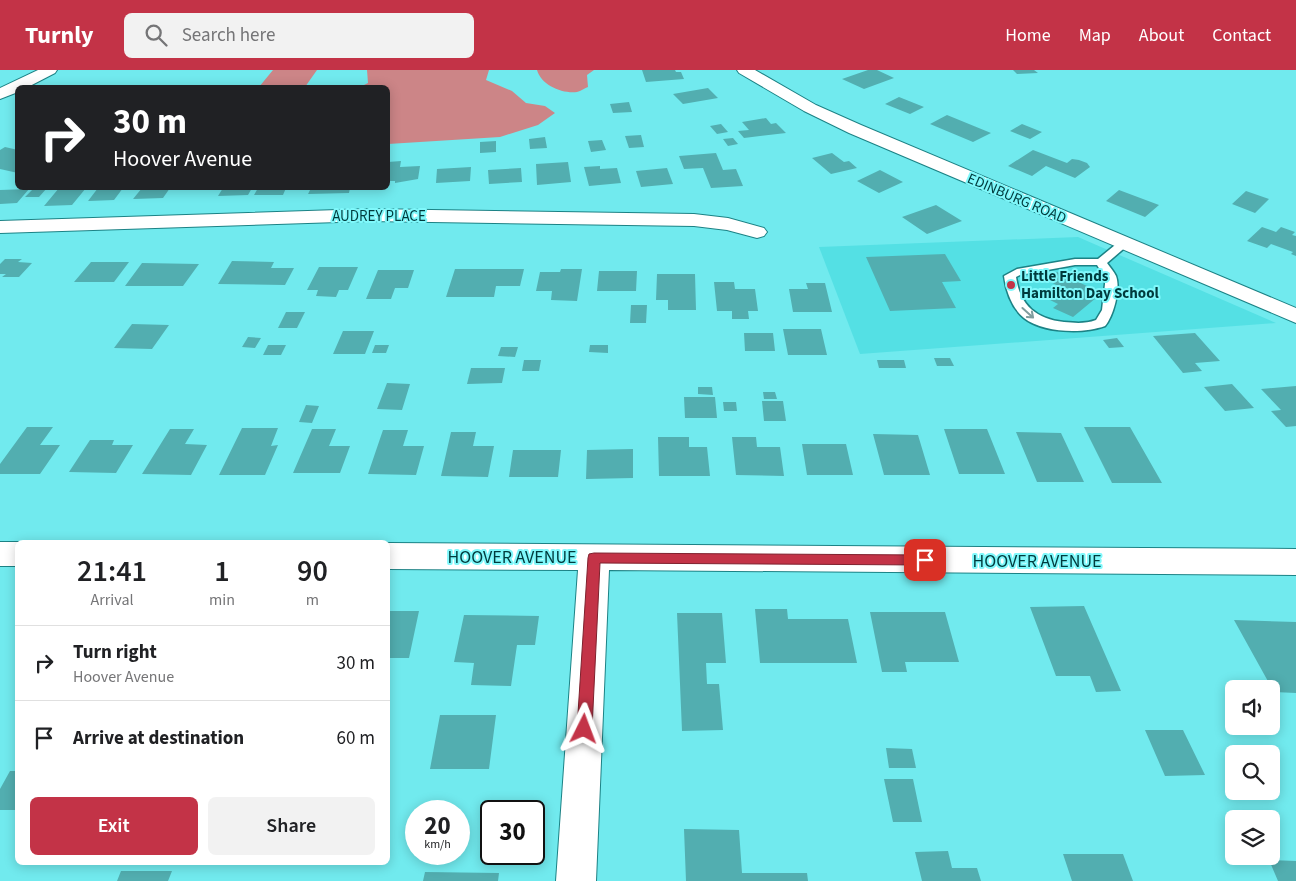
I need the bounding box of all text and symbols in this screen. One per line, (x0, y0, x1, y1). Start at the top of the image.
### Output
search box (124, 13, 474, 58)
text: Turnly (25, 18, 94, 53)
icon: search (142, 21, 170, 49)
text: Search here (182, 22, 275, 49)
text: Home (1005, 23, 1051, 48)
text: Map (1079, 23, 1111, 48)
text: About (1139, 23, 1184, 48)
text: Contact (1212, 23, 1271, 48)
text: 30 m (113, 97, 187, 147)
icon: right (30, 105, 95, 170)
text: Hoover Avenue (113, 143, 252, 175)
street label: EDINBURG ROAD (964, 168, 1070, 229)
street label: AUDREY PLACE (332, 206, 426, 227)
place label: Little Friends Hamilton Day School (1021, 266, 1159, 304)
marker: Little Friends Hamilton Day School (1005, 279, 1017, 291)
one-way arrow (1022, 307, 1034, 319)
pin (904, 539, 946, 581)
street label: HOOVER AVENUE (447, 545, 577, 570)
icon: arrive (911, 546, 939, 574)
street label: HOOVER AVENUE (972, 549, 1102, 574)
text: 21:41 (77, 550, 147, 593)
text: 1 (214, 550, 230, 593)
text: 90 (297, 550, 328, 593)
text: Arrival (91, 589, 134, 611)
text: min (209, 589, 235, 611)
text: m (306, 589, 319, 611)
text: Turn right (73, 639, 157, 666)
icon: right (30, 649, 58, 677)
text: 30 m (337, 650, 375, 677)
text: Hoover Avenue (73, 666, 174, 688)
map controls (1225, 680, 1280, 865)
button: sound (1225, 680, 1280, 735)
position arrow (557, 702, 609, 754)
icon: arrive (30, 724, 58, 752)
text: Arrive at destination (73, 725, 244, 752)
text: 60 m (337, 725, 375, 752)
button: search (1225, 745, 1280, 800)
button: Exit (30, 797, 198, 855)
button: Share (208, 797, 375, 855)
speed limit sign: 30 (480, 800, 545, 865)
text: 20 (424, 808, 451, 844)
button: layers (1225, 810, 1280, 865)
text: km/h (424, 836, 451, 853)

